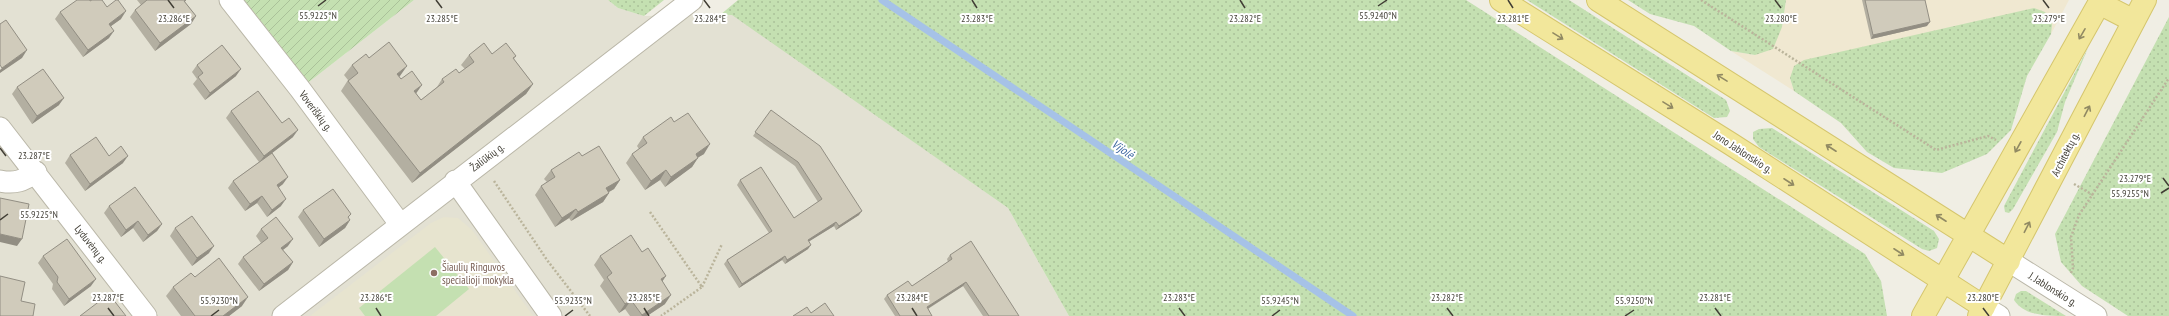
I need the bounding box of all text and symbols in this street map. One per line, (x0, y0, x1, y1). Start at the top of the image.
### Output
text: 55.9225°N (299, 9, 337, 22)
text: 55.9240°N (1359, 9, 1397, 22)
text: 23.286°E (158, 12, 190, 25)
text: 23.285°E (426, 12, 458, 25)
text: 23.284°E (694, 12, 726, 25)
text: 23.283°E (961, 12, 993, 25)
text: 23.282°E (1229, 12, 1261, 25)
text: 23.281°E (1497, 12, 1529, 25)
text: 23.280°E (1765, 12, 1797, 25)
text: 23.279°E (2033, 12, 2065, 25)
one-way arrow (2078, 28, 2086, 40)
one-way arrow (1552, 32, 1564, 40)
one-way arrow (1717, 74, 1728, 82)
street label: Voveriškių g. (295, 87, 336, 134)
one-way arrow (1662, 101, 1674, 109)
one-way arrow (2083, 106, 2091, 118)
street label: Jono Jablonskio g. (1710, 127, 1775, 176)
street label: Architektų g. (2048, 129, 2082, 179)
water label: Vijolė (1109, 136, 1138, 162)
street label: Žaliūkių g. (467, 140, 507, 174)
one-way arrow (2014, 141, 2022, 153)
one-way arrow (1826, 144, 1837, 152)
text: 23.287°E (18, 149, 50, 162)
text: 23.279°E (2119, 172, 2151, 185)
one-way arrow (1784, 178, 1795, 186)
text: 55.9255°N (2111, 187, 2149, 200)
text: 55.9225°N (20, 208, 58, 221)
one-way arrow (1936, 214, 1947, 222)
one-way arrow (2024, 221, 2031, 233)
street label: Lyduvėnų g. (72, 222, 110, 266)
one-way arrow (1893, 248, 1904, 257)
place label: Šiaulių Ringuvos specialioji mokykla (442, 260, 514, 287)
marker: Šiaulių Ringuvos specialioji mokykla (429, 268, 439, 278)
street label: J. Jablonskio g. (2025, 268, 2080, 309)
text: 23.287°E (92, 291, 124, 304)
text: 23.286°E (360, 291, 392, 304)
text: 23.285°E (628, 291, 660, 304)
text: 23.284°E (896, 291, 928, 304)
text: 23.283°E (1163, 291, 1195, 304)
text: 23.282°E (1431, 291, 1463, 304)
text: 23.281°E (1699, 291, 1731, 304)
text: 23.280°E (1967, 291, 1999, 304)
text: 55.9230°N (200, 294, 238, 307)
text: 55.9235°N (554, 294, 592, 307)
text: 55.9245°N (1261, 294, 1299, 307)
text: 55.9250°N (1615, 294, 1653, 307)

